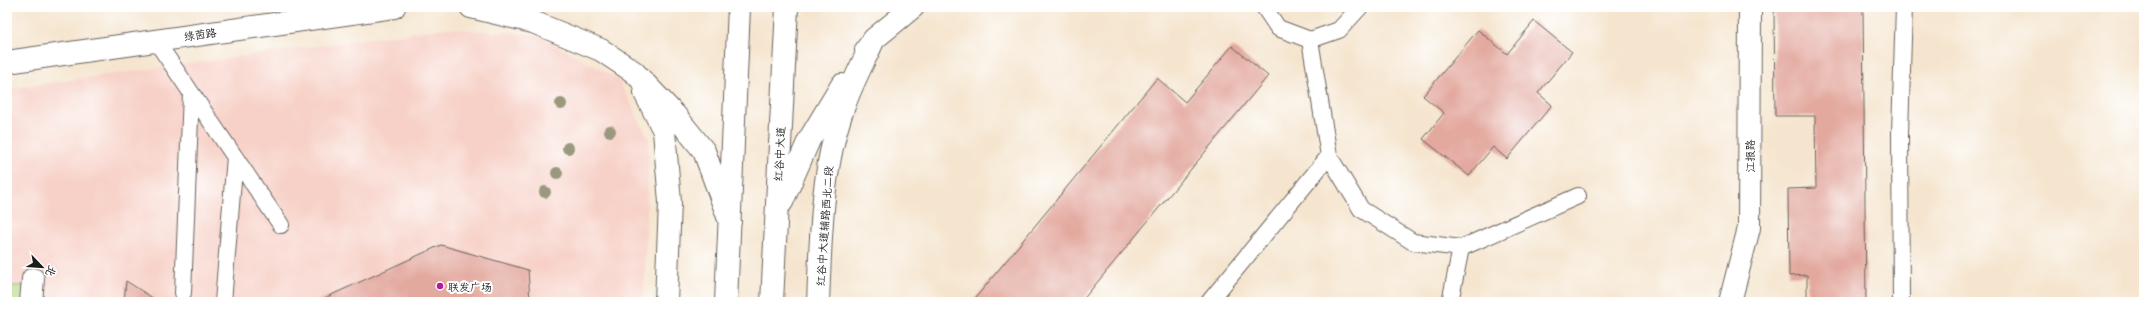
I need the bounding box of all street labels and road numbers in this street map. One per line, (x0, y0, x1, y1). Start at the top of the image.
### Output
street label: 绿茵路 (182, 23, 218, 45)
street label: 红谷中大道 (769, 126, 789, 182)
street label: 江报路 (1741, 140, 1758, 173)
street label: 红谷中大道辅路西北二段 (811, 165, 837, 287)

